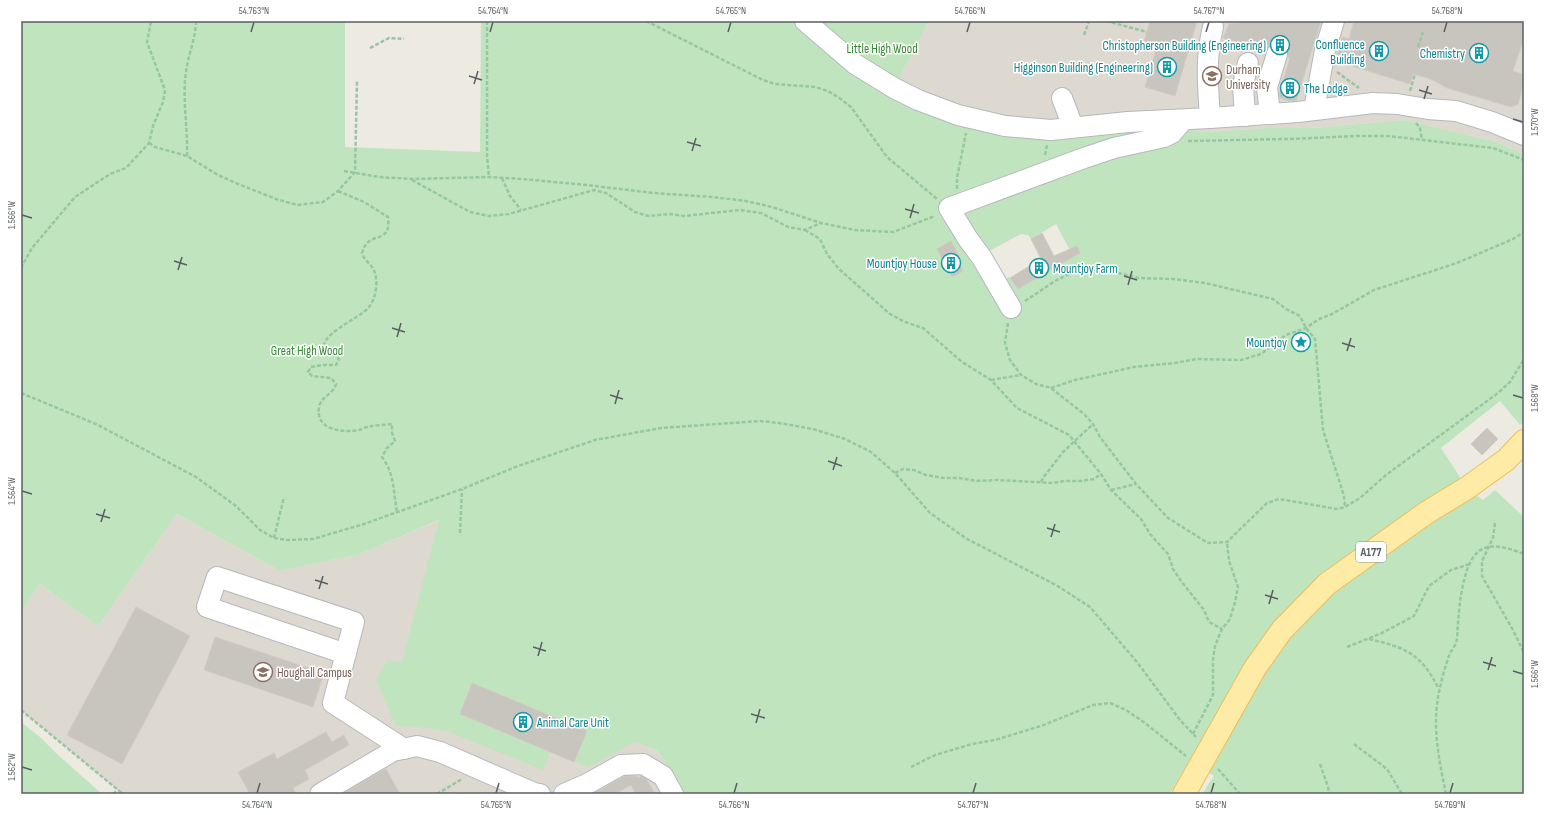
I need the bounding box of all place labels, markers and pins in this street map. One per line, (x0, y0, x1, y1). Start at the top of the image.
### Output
building icon: Christopherson Building (Engineering) (1269, 34, 1291, 56)
place label: Confluence Building (1316, 37, 1365, 68)
place label: Christopherson Building (Engineering) (1103, 38, 1266, 54)
building icon: Confluence Building (1368, 40, 1390, 62)
building icon: Chemistry (1468, 42, 1490, 64)
place label: Chemistry (1420, 46, 1465, 62)
building icon: Higginson Building (Engineering) (1156, 56, 1178, 78)
place label: Higginson Building (Engineering) (1014, 60, 1153, 76)
place label: Durham University (1226, 62, 1270, 93)
school or university icon: Durham University (1201, 65, 1223, 87)
building icon: The Lodge (1279, 77, 1301, 99)
place label: The Lodge (1304, 81, 1348, 97)
building icon: Mountjoy House (940, 252, 962, 274)
place label: Mountjoy House (867, 256, 937, 272)
building icon: Mountjoy Farm (1028, 257, 1050, 279)
place label: Mountjoy Farm (1053, 261, 1118, 277)
place icon: Mountjoy (1290, 331, 1312, 353)
place label: Mountjoy (1246, 335, 1287, 351)
school or university icon: Houghall Campus (252, 661, 274, 683)
place label: Houghall Campus (277, 665, 352, 681)
building icon: Animal Care Unit (512, 711, 534, 733)
place label: Animal Care Unit (536, 715, 609, 731)

